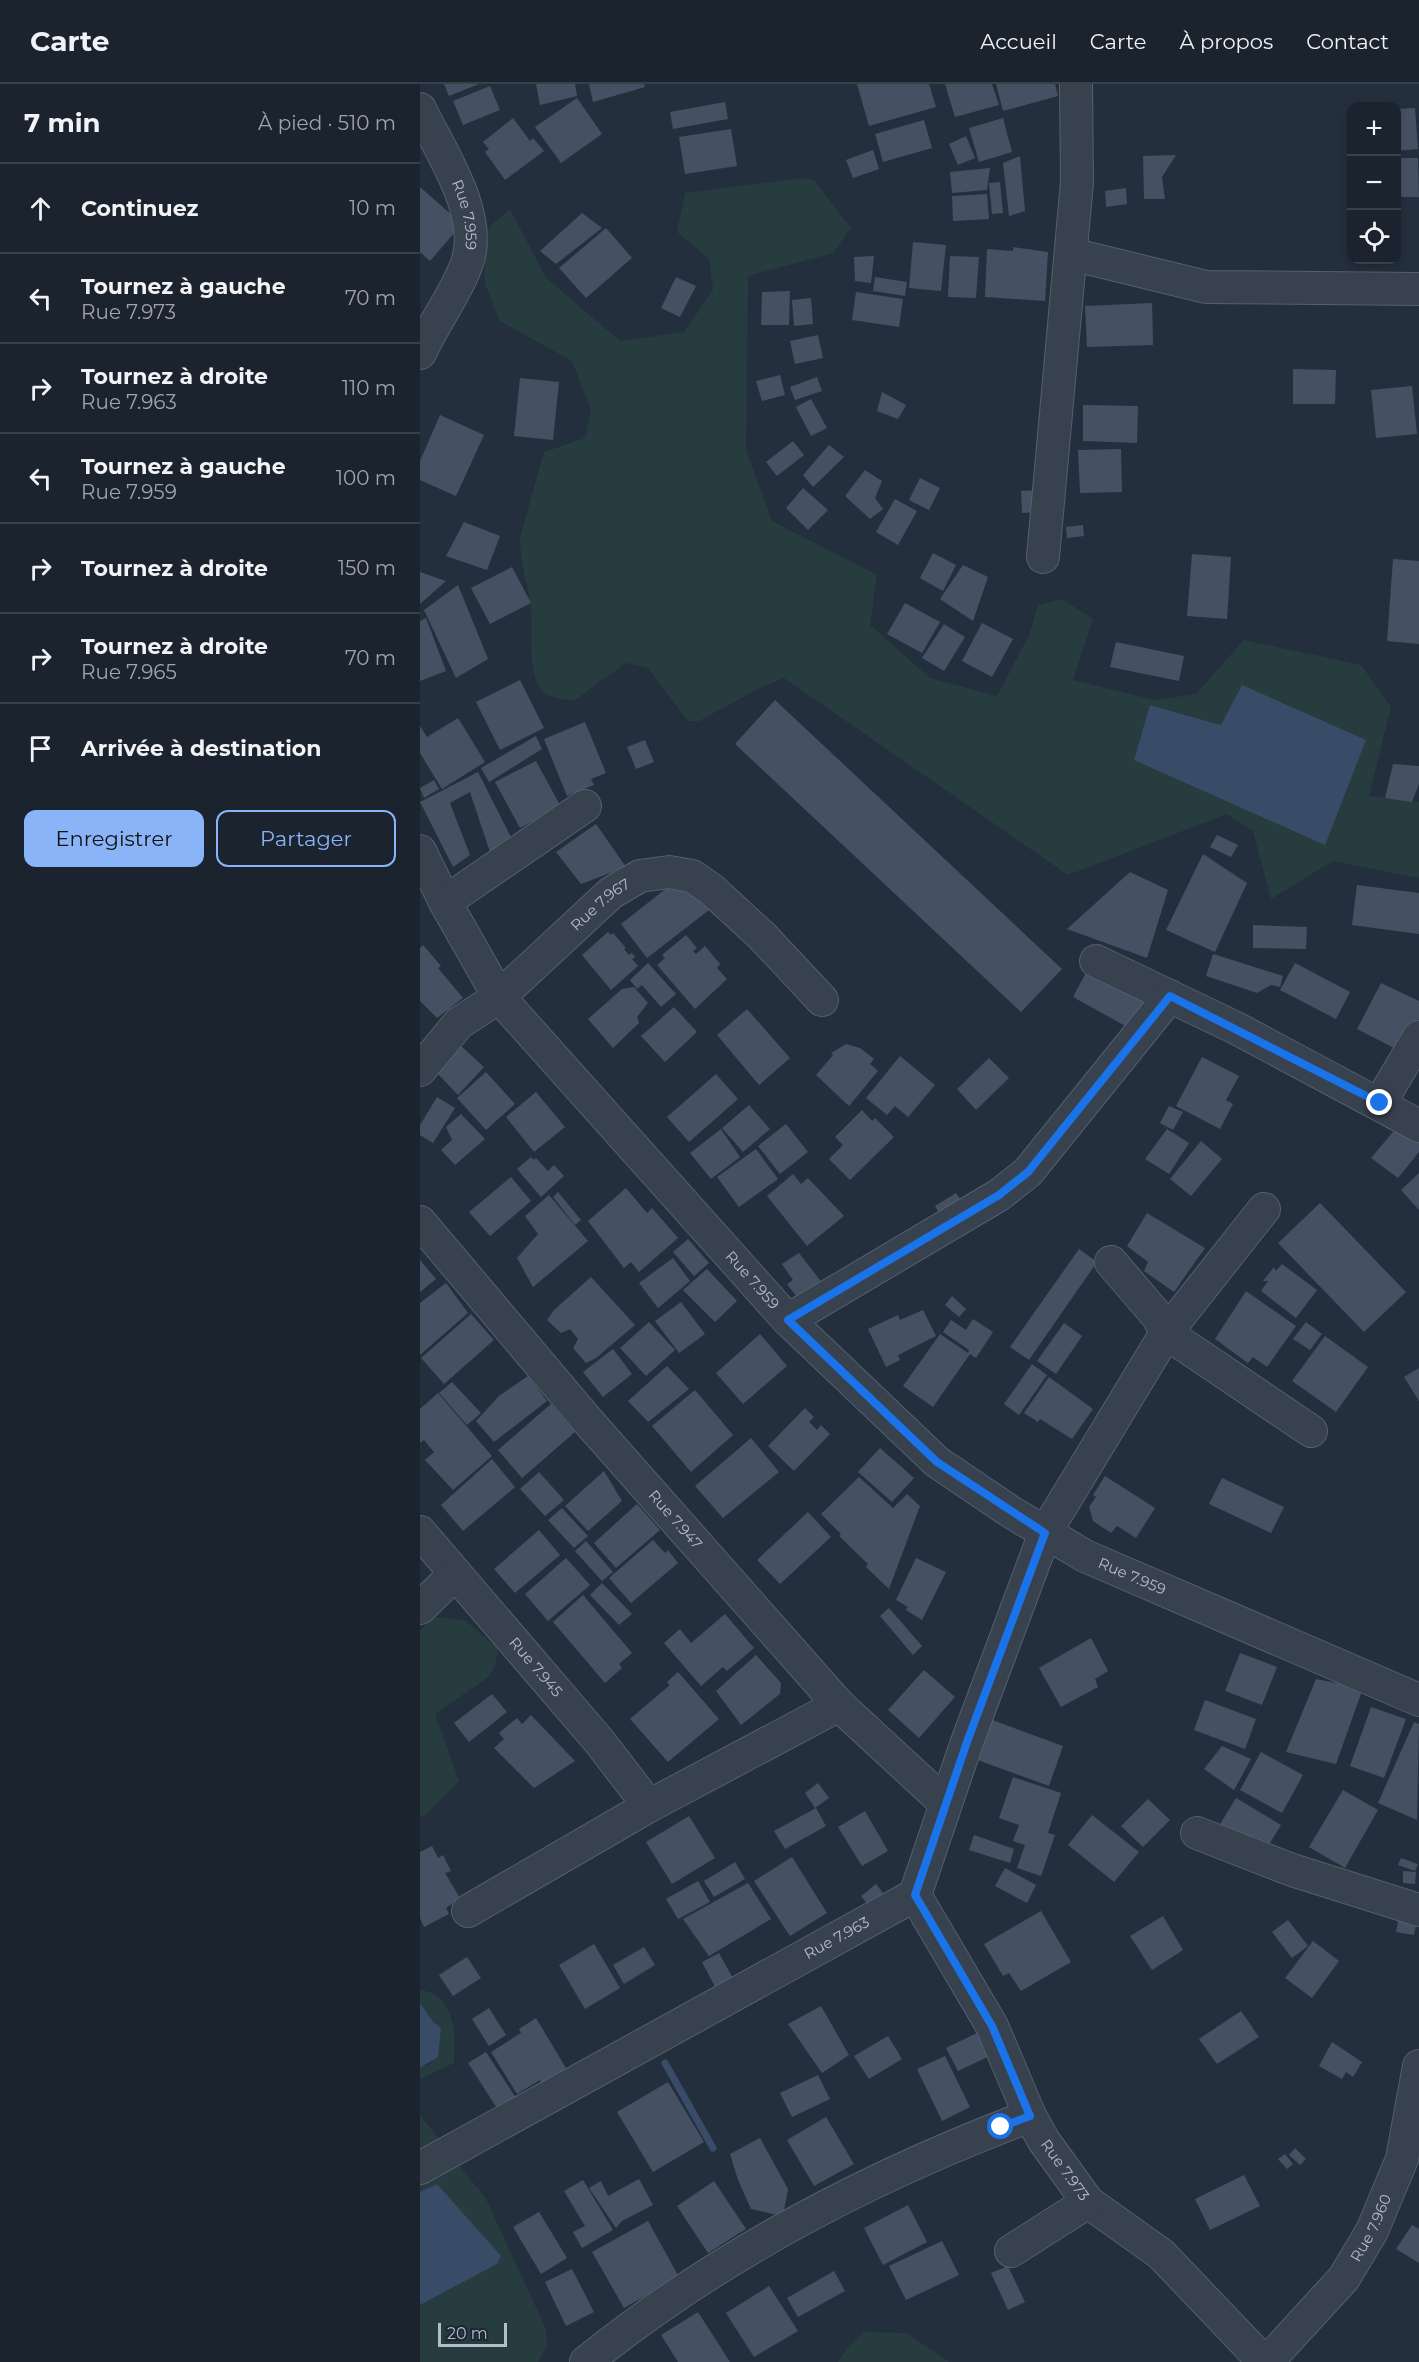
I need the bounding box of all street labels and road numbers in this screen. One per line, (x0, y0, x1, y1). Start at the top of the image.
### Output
street label: Rue 7.959 (448, 177, 481, 251)
street label: Rue 7.967 (566, 874, 633, 935)
street label: Rue 7.959 (722, 1247, 784, 1313)
street label: Rue 7.947 (644, 1486, 707, 1553)
street label: Rue 7.959 (1095, 1553, 1169, 1599)
street label: Rue 7.945 (505, 1633, 567, 1701)
street label: Rue 7.963 (800, 1912, 873, 1963)
street label: Rue 7.973 (1037, 2135, 1094, 2204)
street label: Rue 7.960 (1346, 2191, 1395, 2265)

